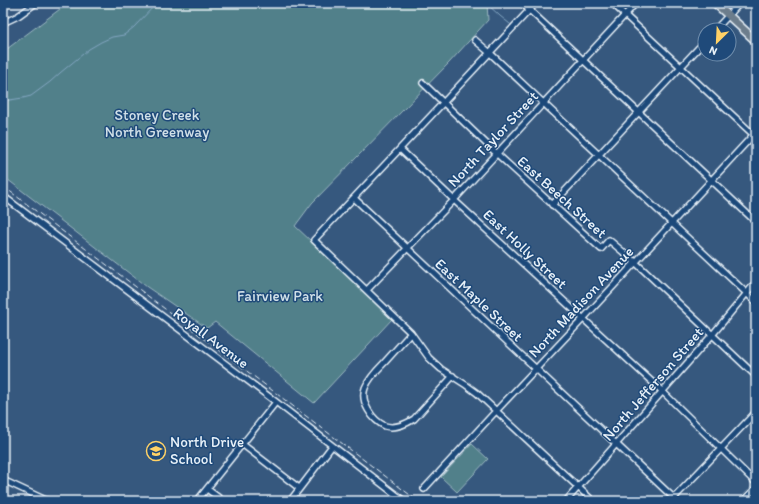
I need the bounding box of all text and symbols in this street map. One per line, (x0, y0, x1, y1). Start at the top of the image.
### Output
north arrow (697, 22, 737, 62)
text: N (707, 43, 719, 58)
street label: North Taylor Street (444, 87, 542, 191)
park label: Stoney Creek North Greenway (105, 106, 209, 141)
street label: East Beech Street (514, 152, 611, 242)
street label: East Holly Street (479, 205, 571, 293)
street label: North Madison Avenue (525, 243, 637, 361)
street label: East Maple Street (431, 255, 527, 346)
park label: Fairview Park (237, 287, 323, 305)
street label: Royall Avenue (170, 304, 252, 372)
street label: North Jefferson Street (599, 323, 708, 445)
place label: North Drive School (170, 433, 244, 468)
school or university icon: North Drive School (145, 440, 167, 462)

